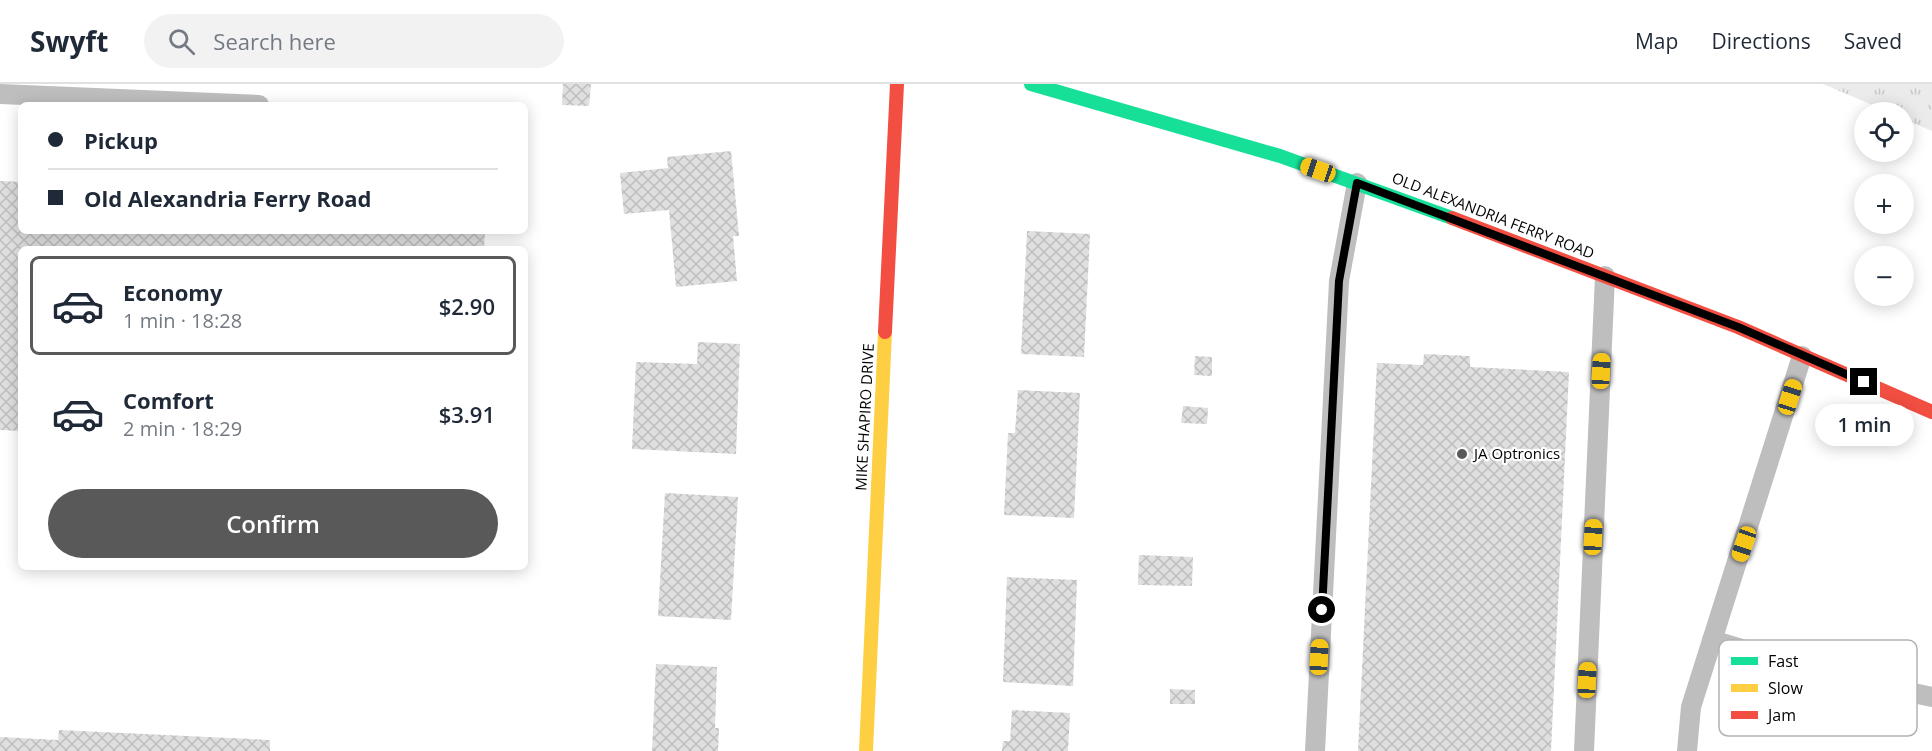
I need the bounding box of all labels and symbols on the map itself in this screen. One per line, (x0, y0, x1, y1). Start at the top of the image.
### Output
car (1298, 156, 1338, 184)
street label: OLD ALEXANDRIA FERRY ROAD (1389, 167, 1597, 263)
street label: MIKE SHAPIRO DRIVE (850, 343, 878, 491)
car (1591, 353, 1611, 389)
route end (1850, 368, 1877, 395)
car (1776, 377, 1804, 417)
callout: 1 min (1814, 403, 1914, 445)
place label: JA Optronics (1472, 443, 1560, 463)
marker: JA Optronics (1455, 447, 1469, 461)
car (1583, 519, 1603, 555)
car (1730, 524, 1758, 564)
route start (1308, 596, 1335, 623)
car (1309, 639, 1329, 675)
legend (1719, 640, 1917, 736)
text: Fast (1768, 650, 1799, 672)
car (1577, 662, 1597, 698)
text: Slow (1768, 677, 1803, 699)
text: Jam (1766, 704, 1796, 726)

